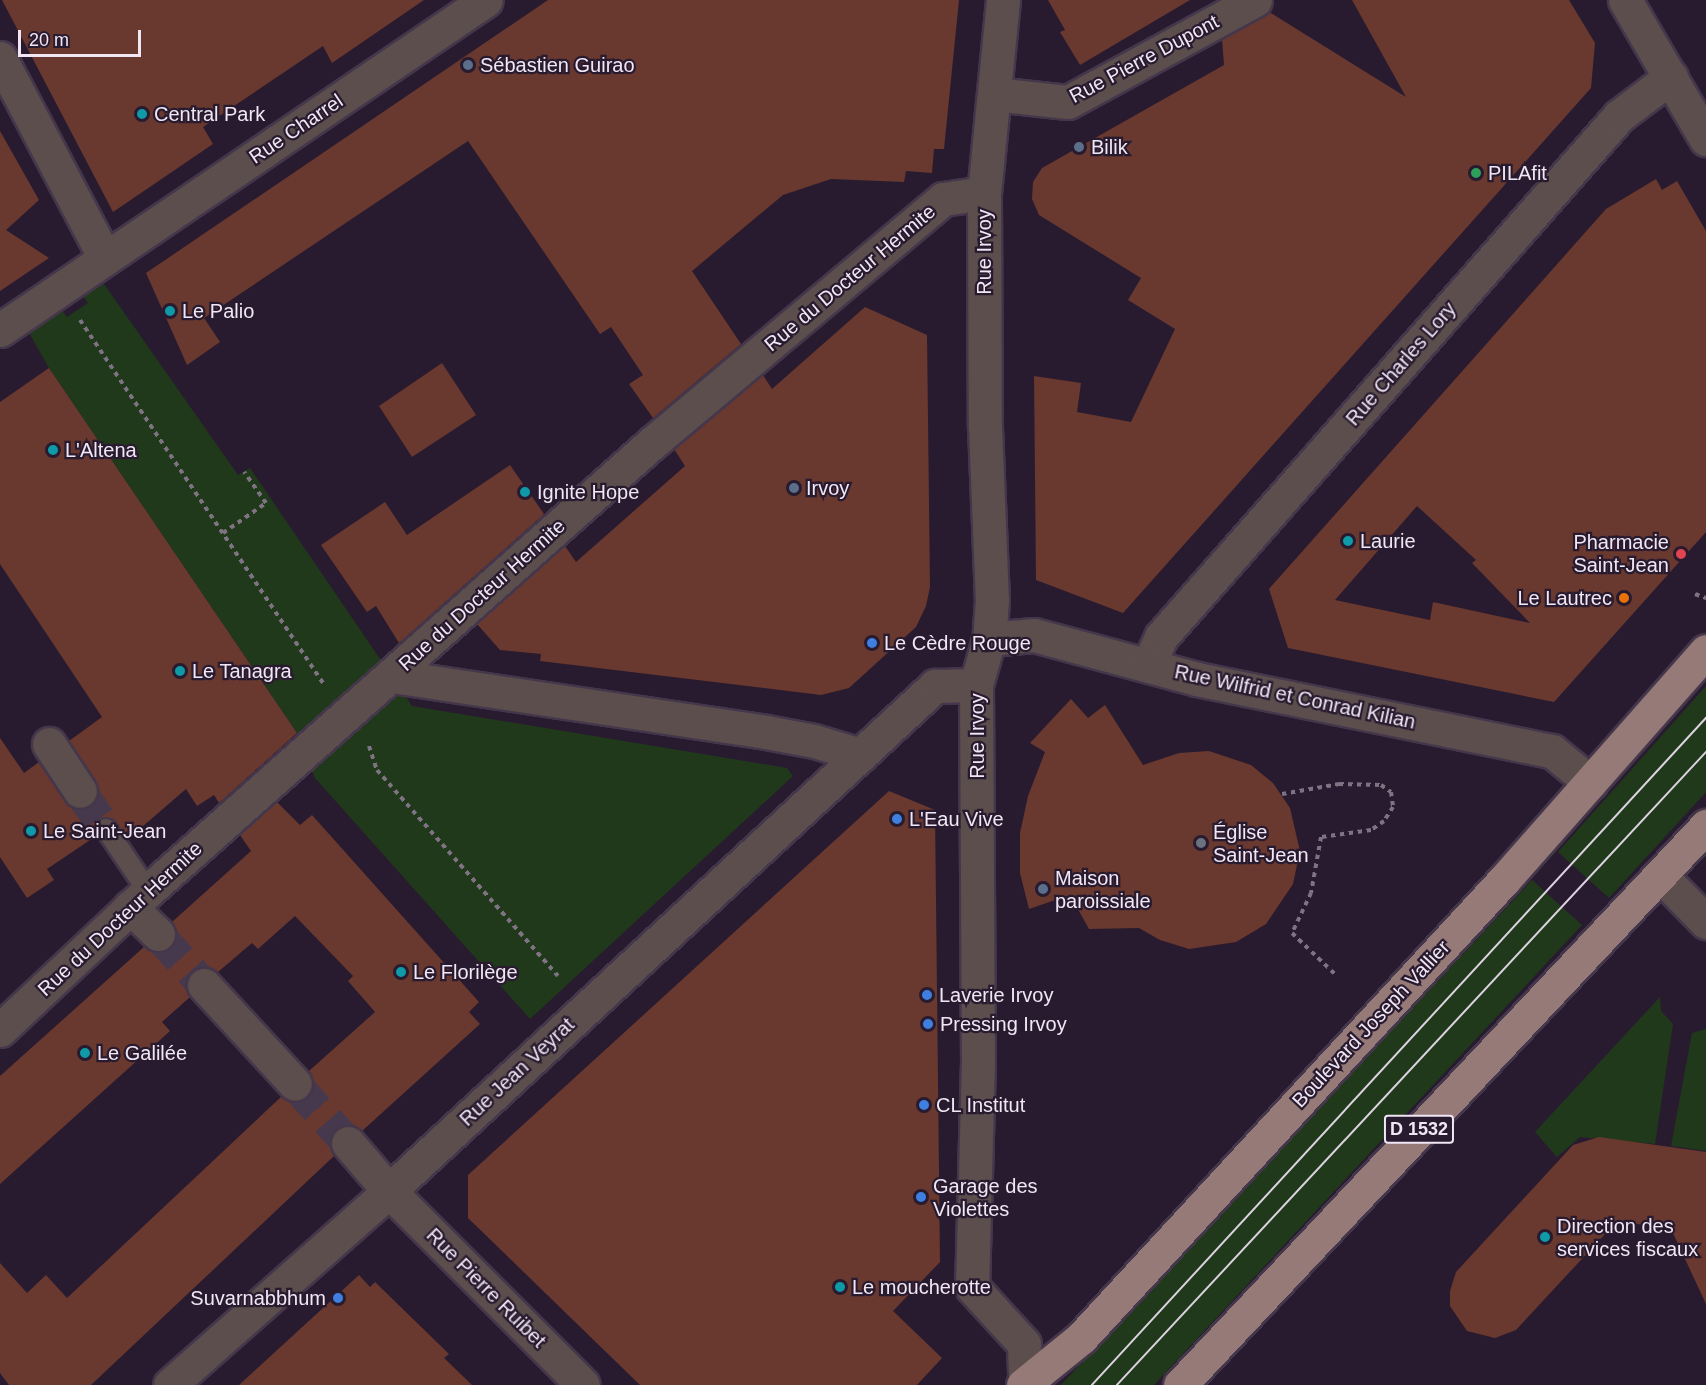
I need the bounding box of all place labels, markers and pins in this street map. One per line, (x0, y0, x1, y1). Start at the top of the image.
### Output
place label: Sébastien Guirao (480, 53, 635, 77)
marker: Sébastien Guirao (461, 58, 475, 72)
place label: Central Park (154, 102, 265, 126)
marker: Central Park (135, 107, 149, 121)
place label: Bilik (1091, 135, 1128, 159)
marker: Bilik (1072, 140, 1086, 154)
place label: PILAfit (1488, 161, 1547, 185)
marker: PILAfit (1469, 166, 1483, 180)
place label: Le Palio (182, 299, 254, 323)
marker: Le Palio (163, 304, 177, 318)
place label: L'Altena (65, 438, 137, 462)
marker: L'Altena (46, 443, 60, 457)
place label: Irvoy (806, 476, 849, 500)
place label: Ignite Hope (537, 480, 639, 504)
marker: Irvoy (787, 481, 801, 495)
marker: Ignite Hope (518, 485, 532, 499)
place label: Laurie (1360, 529, 1416, 553)
place label: Pharmacie Saint-Jean (1573, 530, 1669, 577)
marker: Laurie (1341, 534, 1355, 548)
marker: Pharmacie Saint-Jean (1674, 547, 1688, 561)
place label: Le Lautrec (1517, 586, 1612, 610)
marker: Le Lautrec (1617, 591, 1631, 605)
place label: Le Cèdre Rouge (884, 631, 1031, 655)
marker: Le Cèdre Rouge (865, 636, 879, 650)
place label: Le Tanagra (192, 659, 292, 683)
marker: Le Tanagra (173, 664, 187, 678)
place label: L'Eau Vive (909, 807, 1004, 831)
marker: L'Eau Vive (890, 812, 904, 826)
place label: Le Saint-Jean (43, 819, 166, 843)
place label: Église Saint-Jean (1213, 820, 1309, 867)
marker: Le Saint-Jean (24, 824, 38, 838)
marker: Église Saint-Jean (1194, 836, 1208, 850)
place label: Maison paroissiale (1055, 866, 1151, 913)
marker: Maison paroissiale (1036, 882, 1050, 896)
place label: Le Florilège (413, 960, 518, 984)
marker: Le Florilège (394, 965, 408, 979)
place label: Laverie Irvoy (939, 983, 1053, 1007)
marker: Laverie Irvoy (920, 988, 934, 1002)
place label: Pressing Irvoy (940, 1012, 1067, 1036)
marker: Pressing Irvoy (921, 1017, 935, 1031)
place label: Le Galilée (97, 1041, 187, 1065)
marker: Le Galilée (78, 1046, 92, 1060)
place label: CL Institut (936, 1093, 1026, 1117)
marker: CL Institut (917, 1098, 931, 1112)
place label: Garage des Violettes (933, 1174, 1038, 1221)
marker: Garage des Violettes (914, 1190, 928, 1204)
place label: Direction des services fiscaux (1557, 1214, 1698, 1261)
marker: Direction des services fiscaux (1538, 1230, 1552, 1244)
place label: Le moucherotte (852, 1275, 991, 1299)
marker: Le moucherotte (833, 1280, 847, 1294)
place label: Suvarnabbhum (190, 1286, 326, 1310)
marker: Suvarnabbhum (331, 1291, 345, 1305)

